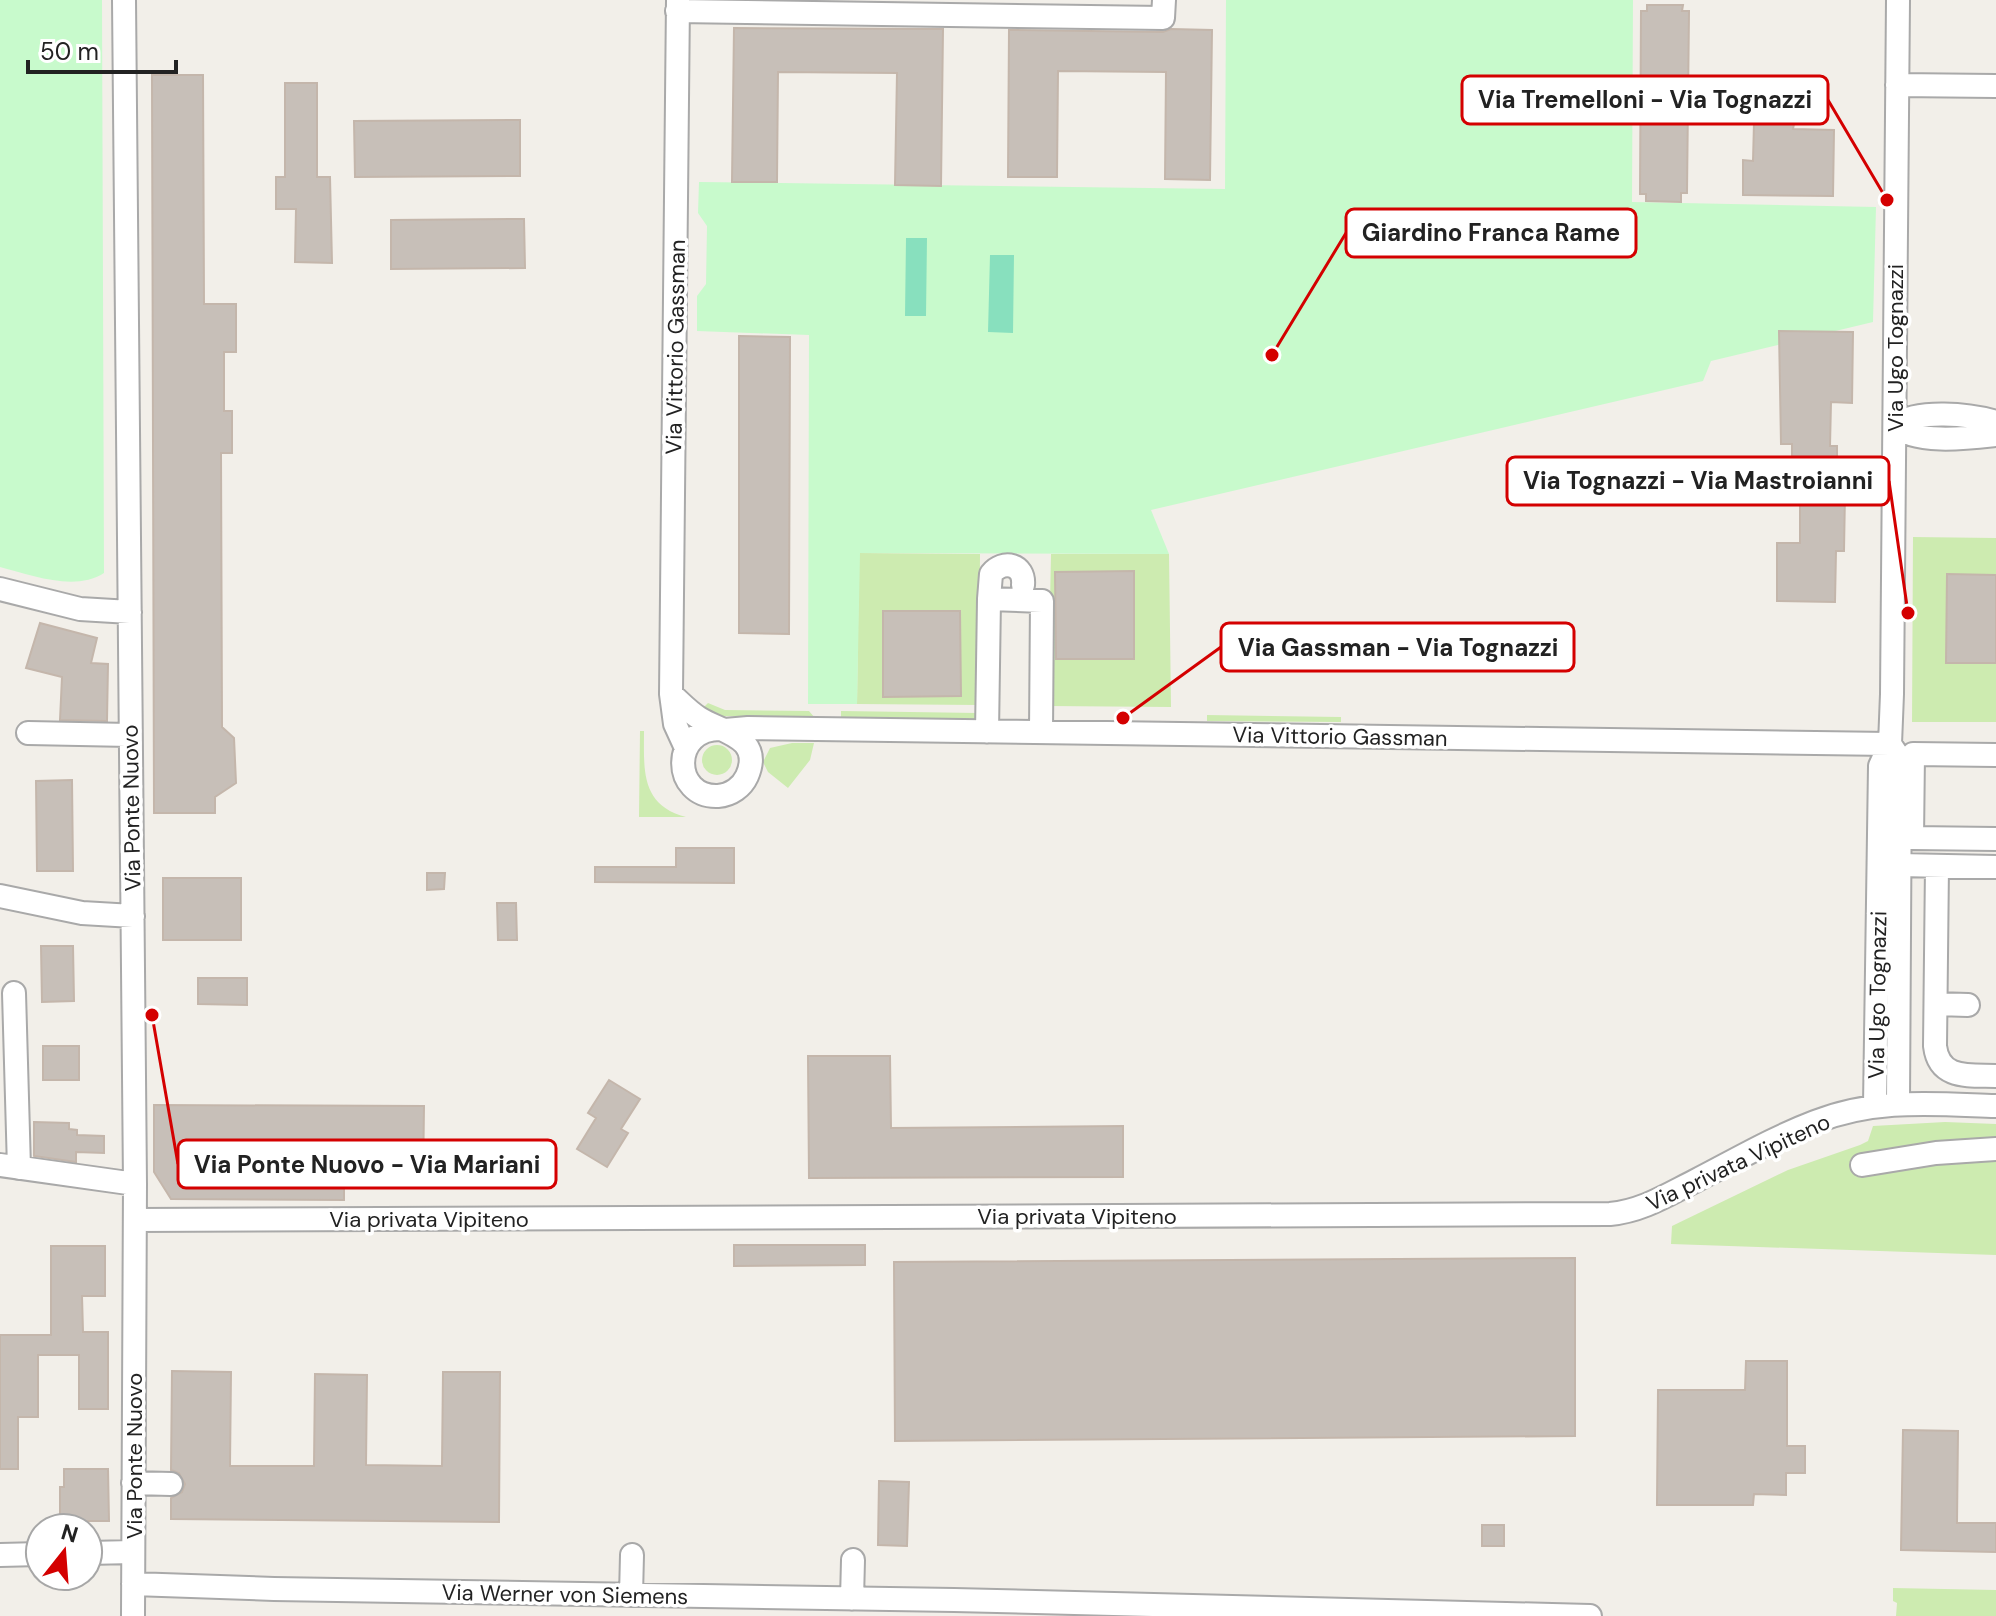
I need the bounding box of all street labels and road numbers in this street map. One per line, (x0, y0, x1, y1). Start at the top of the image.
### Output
street label: Via Vittorio Gassman (659, 239, 692, 455)
street label: Via Ugo Tognazzi (1881, 264, 1910, 432)
street label: Via Vittorio Gassman (1232, 720, 1448, 753)
street label: Via Ponte Nuovo (116, 724, 147, 892)
street label: Via Ugo Tognazzi (1862, 911, 1893, 1079)
street label: Via privata Vipiteno (1642, 1107, 1835, 1218)
street label: Via privata Vipiteno (977, 1202, 1177, 1231)
street label: Via privata Vipiteno (329, 1205, 529, 1234)
street label: Via Ponte Nuovo (120, 1373, 149, 1539)
street label: Via Werner von Siemens (441, 1578, 689, 1611)

